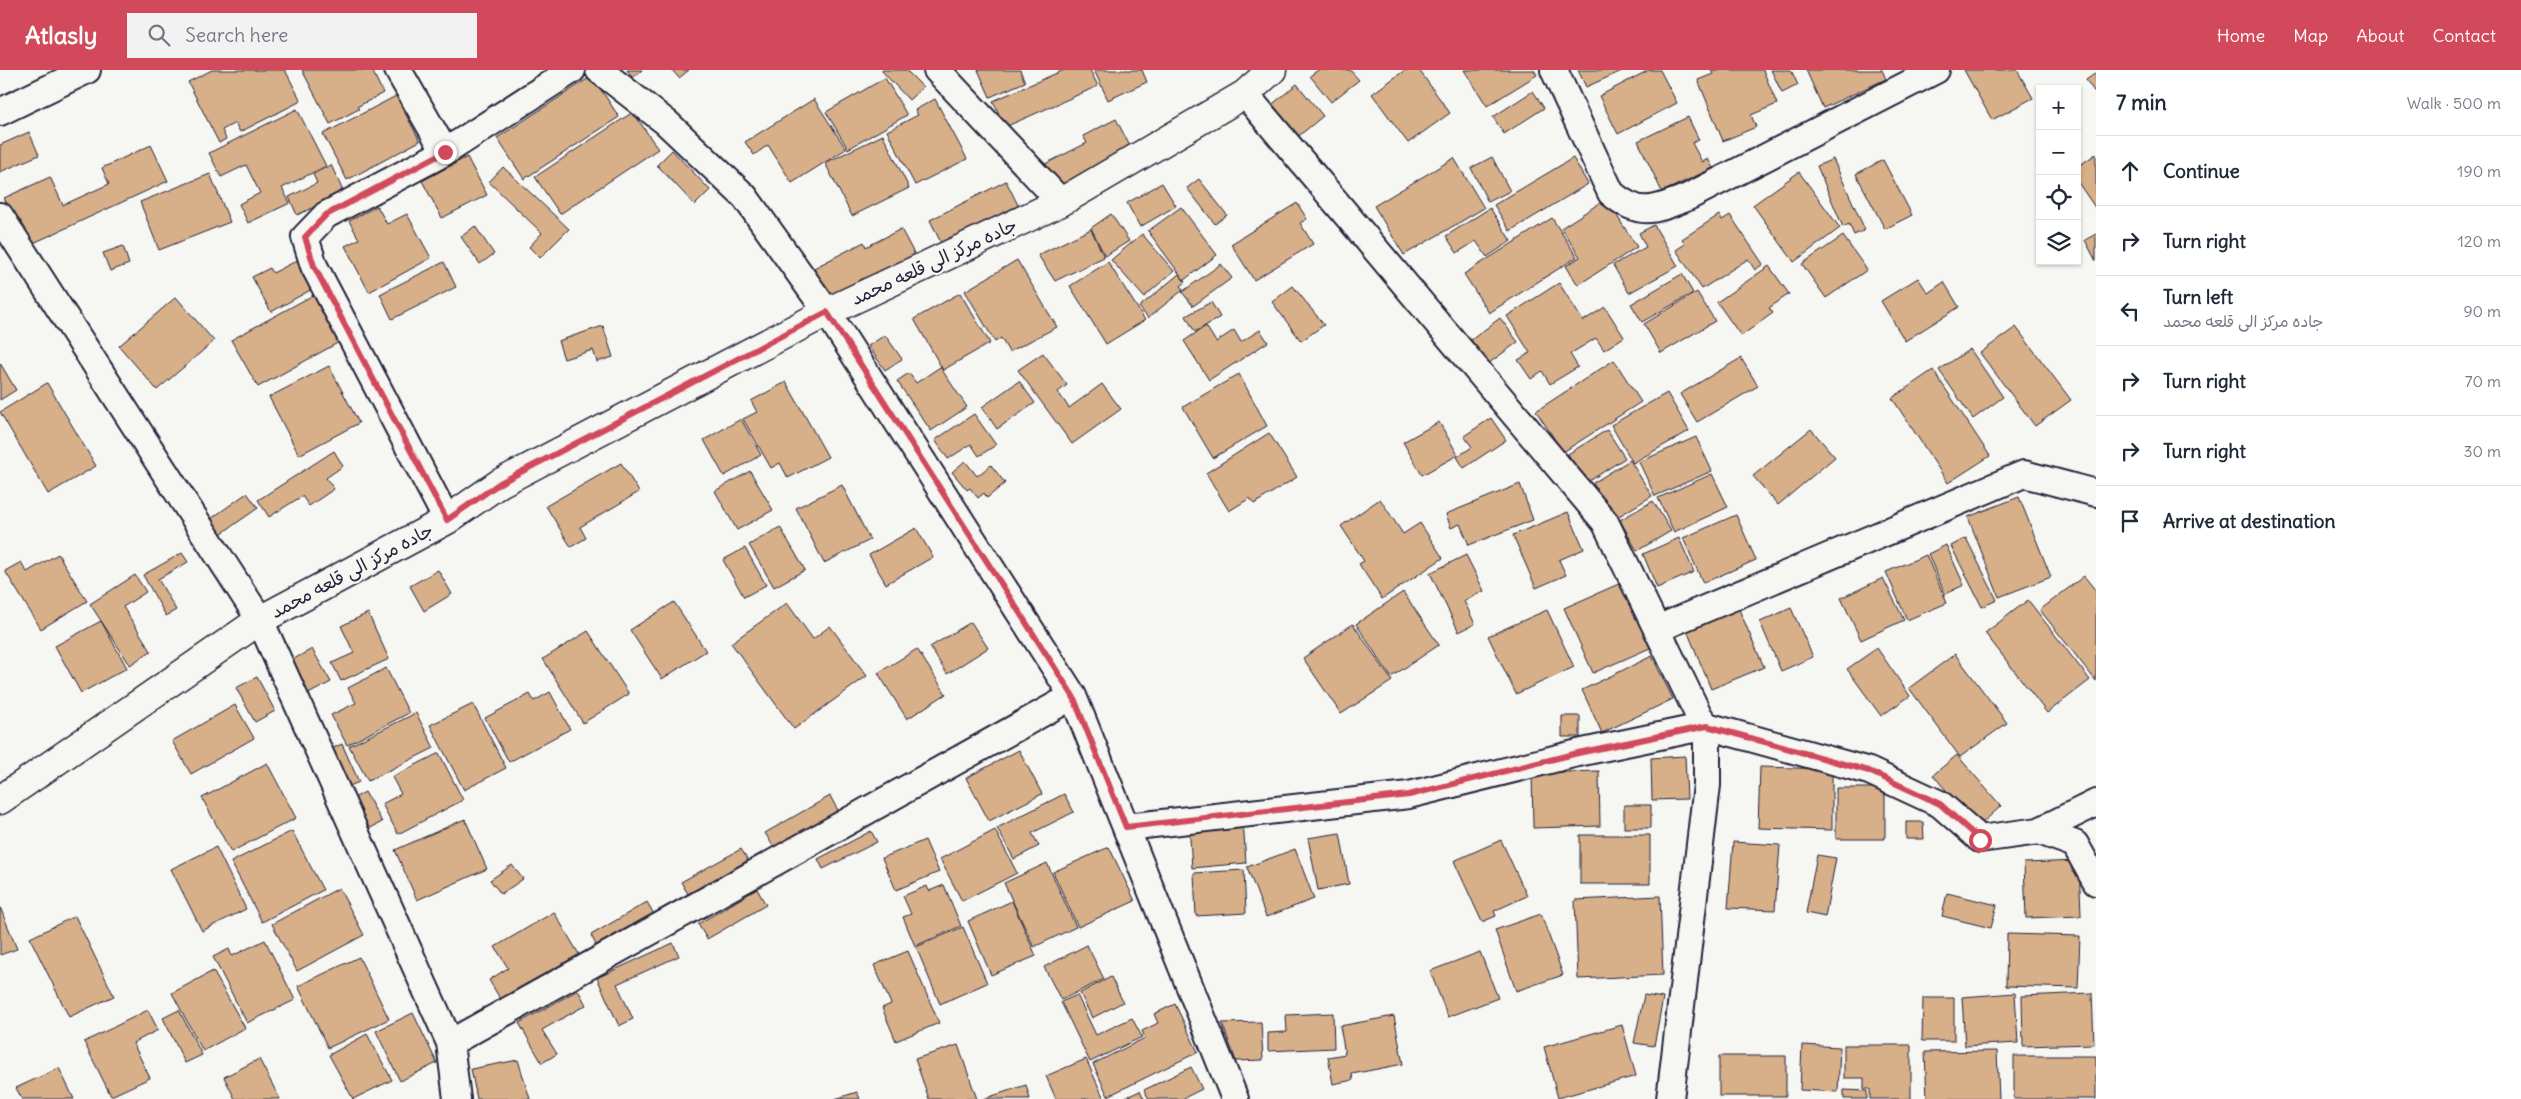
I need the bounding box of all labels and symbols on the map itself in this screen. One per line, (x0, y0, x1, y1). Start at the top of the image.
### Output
route end (434, 141, 457, 164)
street label: جاده مرکز الی قلعه محمد (847, 213, 1020, 310)
street label: جاده مرکز الی قلعه محمد (267, 518, 437, 623)
route start (1969, 829, 1992, 852)

